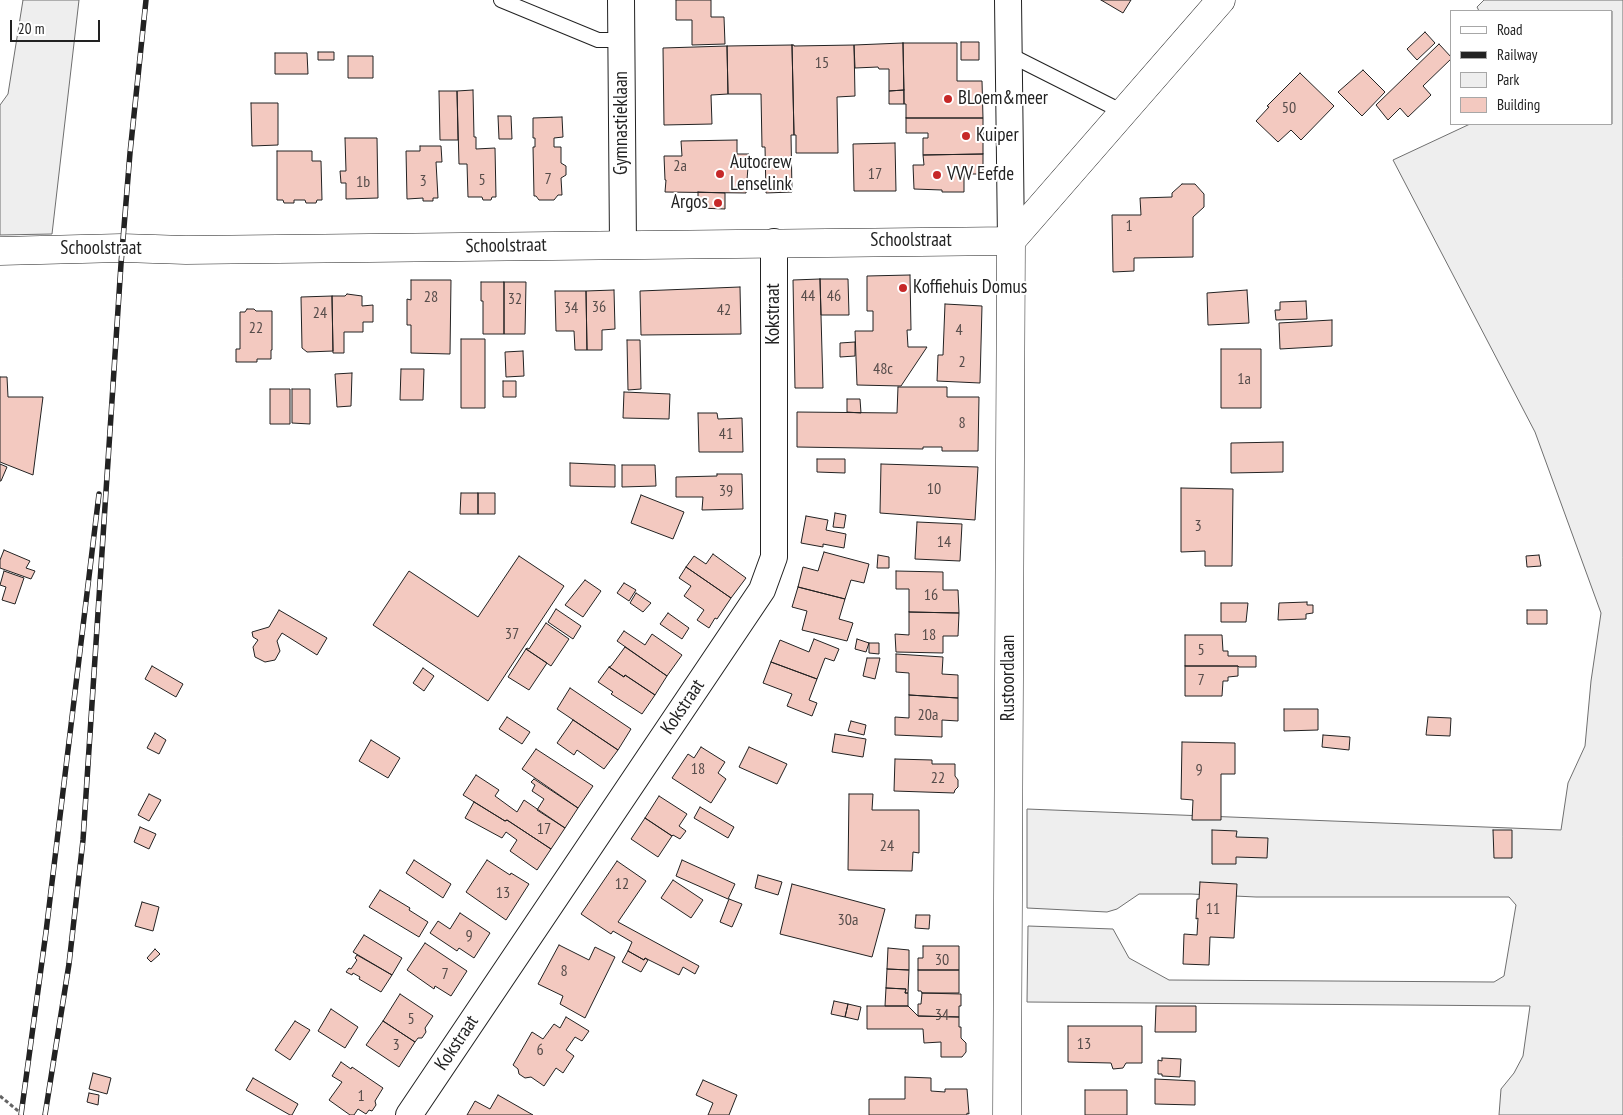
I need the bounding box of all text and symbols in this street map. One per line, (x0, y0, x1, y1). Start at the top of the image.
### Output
scale bar (12, 10, 102, 42)
legend (1450, 10, 1613, 125)
text: 20 m (18, 19, 44, 38)
text: Road (1497, 20, 1523, 39)
text: Railway (1497, 45, 1537, 64)
house number: 15 (815, 53, 829, 73)
text: Park (1497, 70, 1519, 89)
street label: Gymnastieklaan (611, 71, 633, 175)
place label: BLoem&meer (958, 88, 1048, 110)
marker: BLoem&meer (942, 93, 954, 105)
text: Building (1497, 95, 1540, 114)
house number: 50 (1282, 98, 1296, 118)
place label: Kuiper (976, 125, 1019, 147)
marker: Kuiper (960, 130, 972, 142)
place label: Autocrew Lenselink (730, 152, 792, 196)
house number: 2a (673, 156, 687, 176)
house number: 17 (868, 164, 882, 184)
place label: VVV Eefde (947, 164, 1014, 186)
marker: Autocrew Lenselink (714, 168, 726, 180)
house number: 7 (544, 169, 552, 189)
marker: VVV Eefde (931, 169, 943, 181)
house number: 5 (478, 170, 486, 190)
house number: 3 (419, 171, 427, 191)
house number: 1b (356, 172, 370, 192)
place label: Argos (671, 192, 708, 214)
marker: Argos (712, 197, 724, 209)
house number: 1 (1125, 216, 1133, 236)
street label: Schoolstraat (870, 230, 952, 252)
street label: Schoolstraat (465, 234, 547, 258)
street label: Schoolstraat (60, 238, 142, 260)
place label: Koffiehuis Domus (913, 277, 1027, 299)
marker: Koffiehuis Domus (897, 282, 909, 294)
street label: Kokstraat (763, 283, 785, 345)
house number: 44 (801, 286, 815, 306)
house number: 46 (827, 286, 841, 306)
house number: 28 (424, 287, 438, 307)
house number: 32 (508, 289, 522, 309)
house number: 36 (592, 297, 606, 317)
house number: 34 (564, 298, 578, 318)
house number: 42 (717, 300, 731, 320)
house number: 24 (313, 303, 327, 323)
house number: 22 (249, 318, 263, 338)
house number: 4 (955, 320, 963, 340)
house number: 2 (958, 352, 966, 372)
house number: 48c (873, 359, 893, 379)
house number: 1a (1237, 369, 1251, 389)
house number: 8 (958, 413, 966, 433)
house number: 41 (719, 424, 733, 444)
house number: 10 (927, 479, 941, 499)
house number: 39 (719, 481, 733, 501)
house number: 3 (1194, 516, 1202, 536)
house number: 14 (937, 532, 951, 552)
house number: 16 (924, 585, 938, 605)
house number: 37 (505, 624, 519, 644)
house number: 18 (922, 625, 936, 645)
street label: Rustoordlaan (998, 635, 1020, 721)
house number: 5 (1197, 640, 1205, 660)
house number: 7 (1197, 670, 1205, 690)
street label: Kokstraat (656, 675, 710, 739)
house number: 20a (918, 705, 938, 725)
house number: 18 (691, 759, 705, 779)
house number: 9 (1195, 760, 1203, 780)
house number: 22 (931, 768, 945, 788)
house number: 17 (537, 819, 551, 839)
house number: 24 (880, 836, 894, 856)
house number: 12 (615, 874, 629, 894)
house number: 13 (496, 883, 510, 903)
house number: 11 (1206, 899, 1220, 919)
house number: 30a (838, 910, 858, 930)
house number: 9 (465, 926, 473, 946)
house number: 30 (935, 950, 949, 970)
house number: 8 (560, 961, 568, 981)
house number: 7 (441, 964, 449, 984)
house number: 34 (935, 1005, 949, 1025)
house number: 5 (407, 1009, 415, 1029)
street label: Kokstraat (430, 1011, 484, 1075)
house number: 13 (1077, 1034, 1091, 1054)
house number: 3 (392, 1035, 400, 1055)
house number: 6 (536, 1040, 544, 1060)
house number: 1 (357, 1086, 365, 1106)

